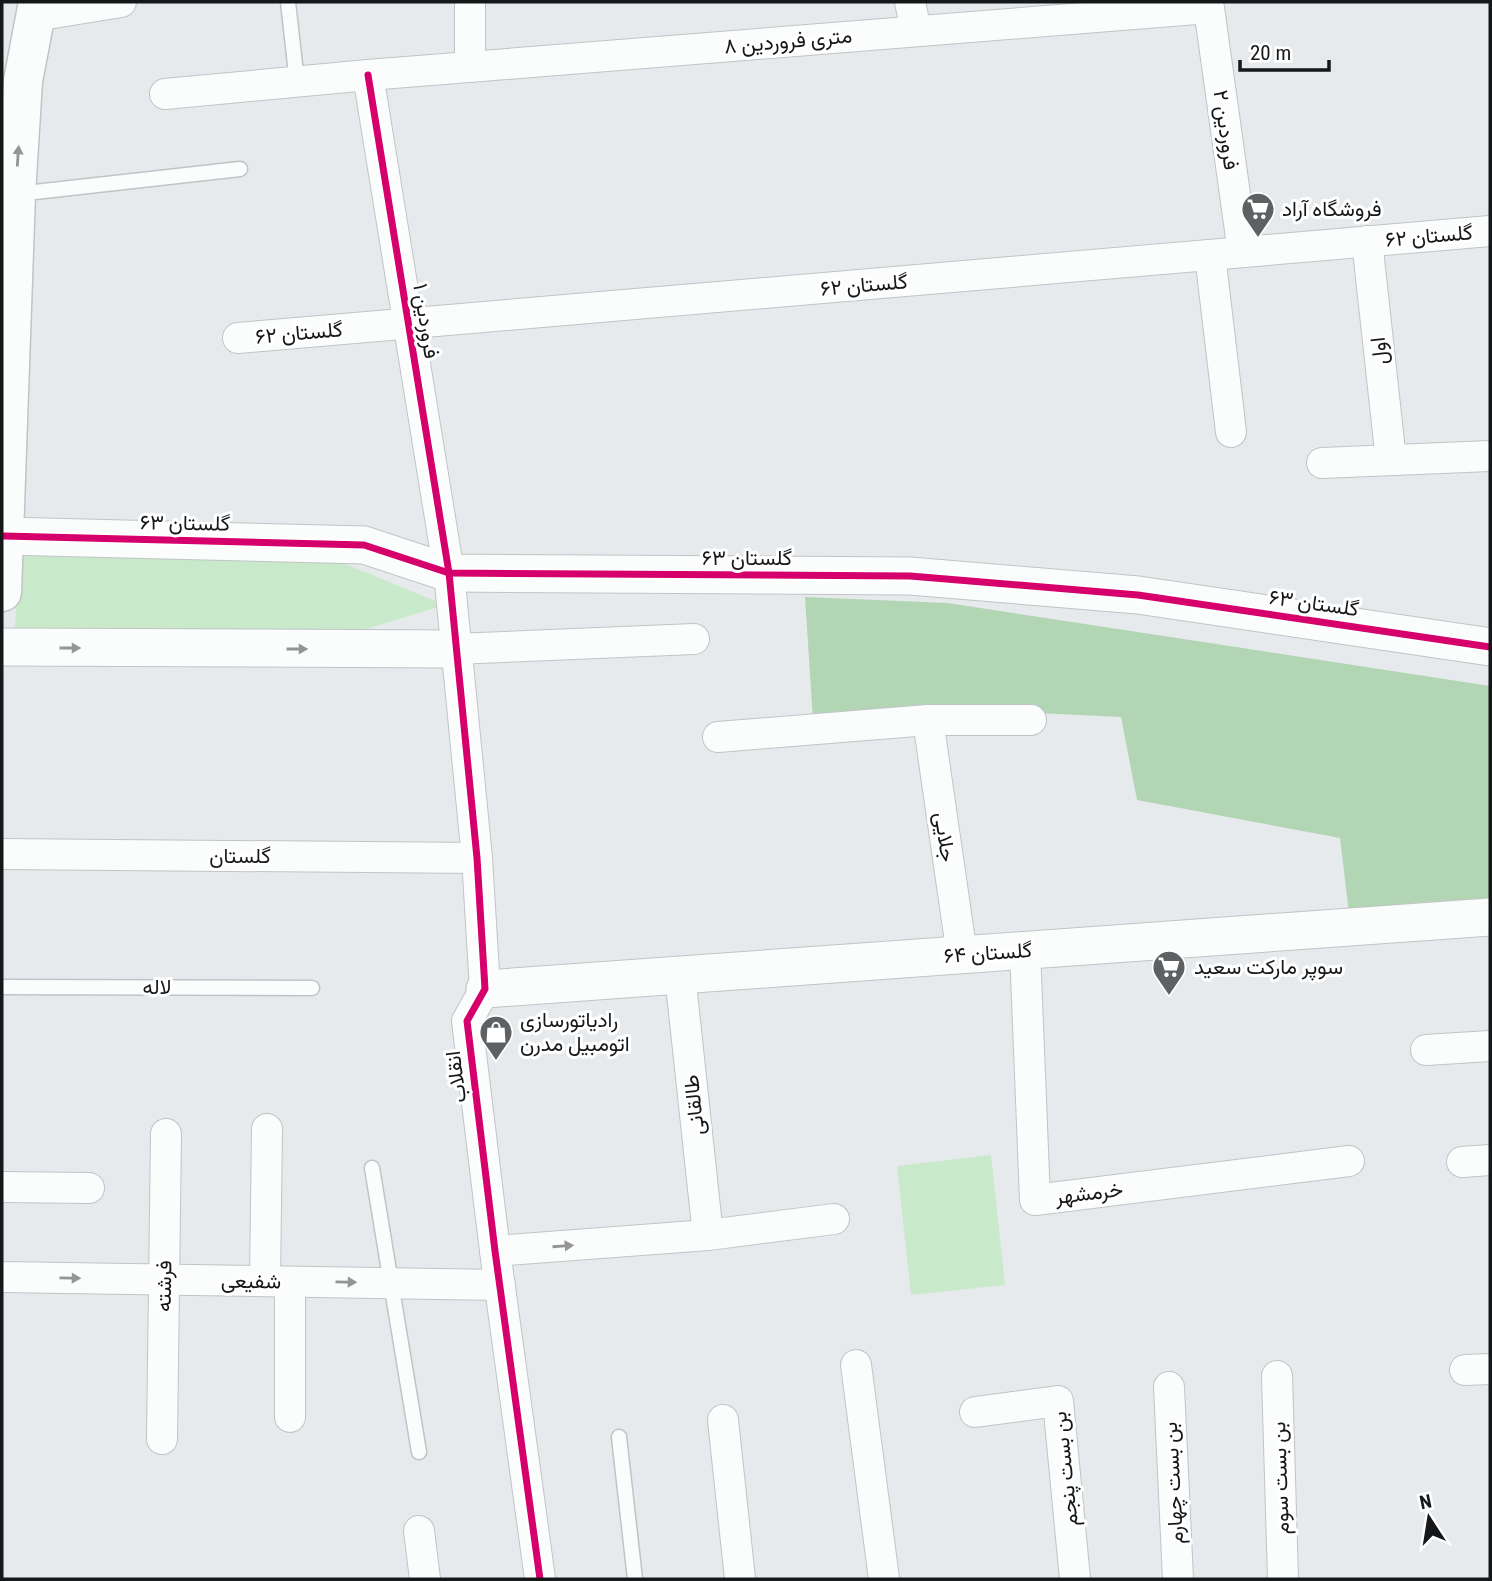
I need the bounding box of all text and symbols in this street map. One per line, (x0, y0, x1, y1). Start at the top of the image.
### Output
street label: ۸ متری فروردین (723, 23, 853, 60)
scale bar (1240, 28, 1329, 72)
text: 20 m (1250, 41, 1291, 65)
street label: فروردین ۲ (1208, 88, 1243, 172)
one-way arrow (13, 145, 24, 167)
supermarket icon: فروشگاه آراد (1239, 190, 1277, 239)
place label: فروشگاه آراد (1282, 197, 1382, 222)
street label: گلستان ۶۲ (1384, 220, 1474, 252)
street label: گلستان ۶۲ (819, 269, 909, 301)
street label: فروردین ۱ (407, 282, 444, 360)
street label: گلستان ۶۲ (254, 317, 344, 349)
street label: اول (1366, 336, 1393, 366)
street label: گلستان ۶۳ (140, 510, 230, 536)
street label: گلستان ۶۳ (702, 546, 792, 570)
street label: گلستان ۶۳ (1268, 585, 1360, 621)
one-way arrow (59, 642, 81, 653)
one-way arrow (287, 643, 309, 655)
street label: جلایی (930, 811, 960, 863)
street label: گلستان (209, 844, 271, 868)
street label: گلستان ۶۴ (943, 938, 1033, 968)
supermarket icon: سوپر مارکت سعید (1150, 948, 1188, 997)
place label: سوپر مارکت سعید (1194, 955, 1343, 981)
street label: لاله (143, 975, 171, 999)
place label: رادیاتورسازی اتومبیل مدرن (520, 1008, 630, 1057)
shop icon: رادیاتورسازی اتومبیل مدرن (477, 1013, 515, 1062)
street label: انقلاب (441, 1050, 471, 1104)
street label: طالقانی (679, 1074, 709, 1136)
street label: خرمشهر (1053, 1177, 1124, 1210)
one-way arrow (552, 1240, 574, 1251)
street label: فرشته (152, 1260, 177, 1312)
street label: شفیعی (221, 1268, 281, 1294)
one-way arrow (59, 1272, 81, 1284)
one-way arrow (336, 1277, 358, 1288)
street label: بن بست پنجم (1047, 1410, 1085, 1528)
street label: بن بست چهارم (1158, 1421, 1190, 1545)
street label: بن بست سوم (1266, 1421, 1296, 1535)
north arrow (1394, 1483, 1464, 1553)
text: N (1417, 1489, 1434, 1514)

